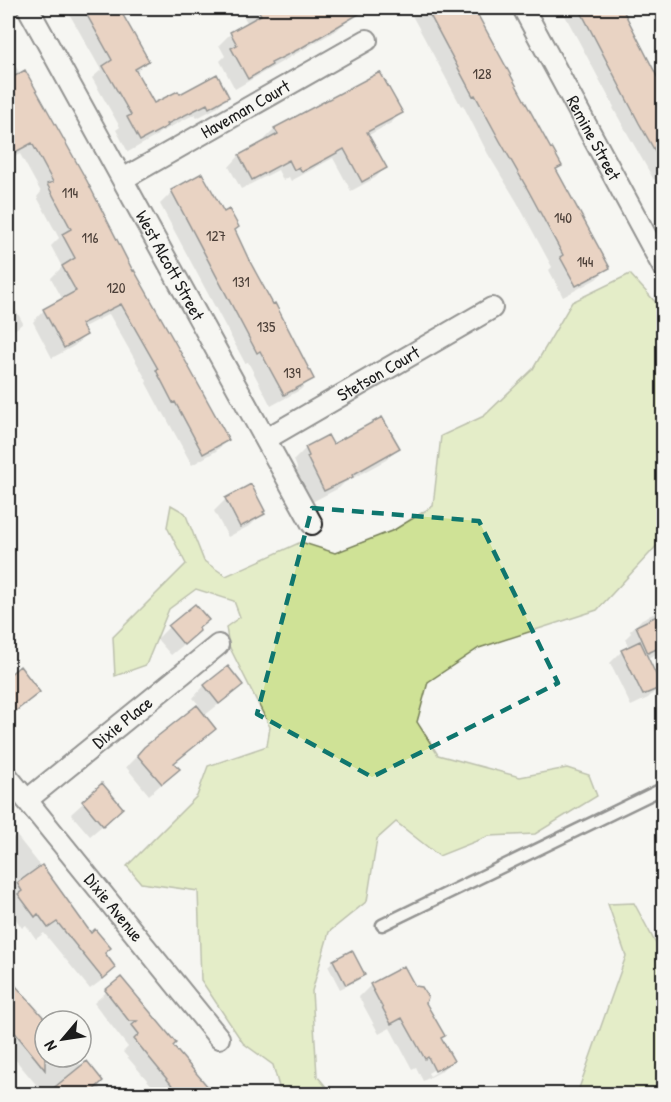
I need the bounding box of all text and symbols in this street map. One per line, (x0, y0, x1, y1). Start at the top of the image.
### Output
house number: 128 (473, 63, 491, 84)
street label: Haveman Court (196, 73, 295, 144)
street label: Remine Street (561, 91, 627, 186)
house number: 114 (62, 182, 79, 203)
street label: West Alcott Street (130, 206, 211, 325)
house number: 140 (554, 207, 572, 228)
house number: 127 (206, 225, 226, 246)
house number: 116 (82, 227, 98, 248)
house number: 144 (577, 251, 594, 272)
house number: 131 (232, 271, 250, 292)
house number: 120 (106, 277, 126, 298)
house number: 135 (257, 316, 276, 337)
street label: Stetson Court (332, 339, 425, 407)
house number: 139 (283, 362, 301, 383)
street label: Dixie Place (87, 690, 158, 754)
street label: Dixie Avenue (79, 868, 149, 947)
north arrow (33, 1009, 93, 1069)
text: N (38, 1037, 62, 1055)

